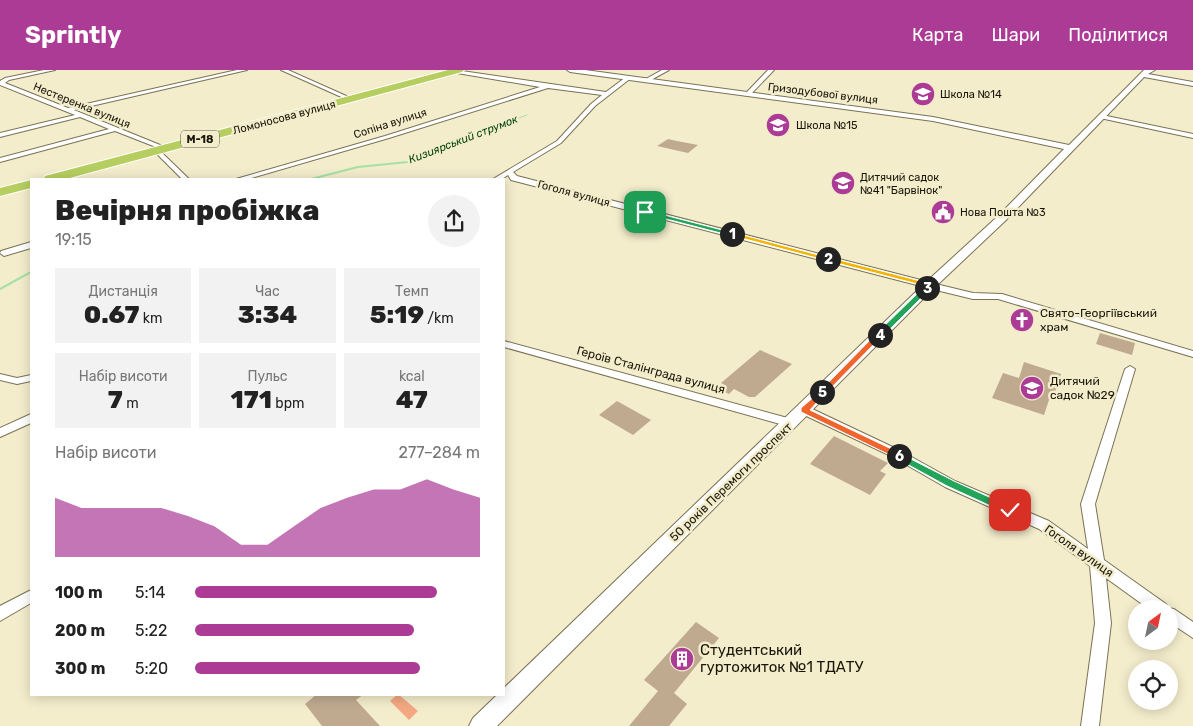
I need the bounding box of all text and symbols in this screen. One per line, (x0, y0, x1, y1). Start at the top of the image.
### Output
text: Sprintly (25, 21, 122, 49)
text: Карта (912, 24, 963, 46)
text: Шари (991, 24, 1040, 46)
text: Поділитися (1068, 24, 1168, 46)
street label: Нестеренка вулиця (31, 80, 132, 131)
street label: Гризодубової вулиця (767, 80, 879, 107)
school or university icon: Школа №14 (910, 81, 936, 107)
place label: Школа №14 (940, 88, 1002, 101)
street label: Ломоносова вулиця (231, 97, 337, 137)
street label: Сопіна вулиця (352, 106, 428, 141)
school or university icon: Школа №15 (765, 112, 791, 138)
water label: Кизиярський струмок (407, 113, 520, 166)
place label: Школа №15 (796, 119, 858, 132)
road number: М-18 (181, 131, 219, 148)
school or university icon: Дитячий садок №41 "Барвінок" (830, 170, 856, 196)
place label: Дитячий садок №41 "Барвінок" (860, 171, 942, 197)
street label: Гоголя вулиця (536, 178, 611, 209)
pin (624, 191, 666, 233)
text: Вечірня пробіжка (55, 194, 319, 227)
button: share (428, 195, 480, 247)
icon: arrive (631, 198, 659, 226)
public building icon: Нова Пошта №3 (930, 199, 956, 225)
place label: Нова Пошта №3 (960, 206, 1046, 219)
pin: 1 (720, 222, 744, 246)
text: 1 (729, 226, 736, 243)
text: 19:15 (55, 230, 92, 249)
pin: 2 (816, 246, 840, 272)
text: 2 (824, 251, 833, 268)
pin: 3 (914, 276, 940, 300)
text: 3 (923, 280, 932, 297)
text: Дистанція (89, 283, 158, 300)
text: Час (255, 283, 280, 300)
text: Темп (395, 283, 429, 300)
text: 0.67 (84, 300, 139, 329)
text: 3:34 (238, 300, 297, 329)
text: 5:19 (370, 300, 424, 329)
place label: Свято-Георгіївський храм (1040, 306, 1157, 334)
church icon: Свято-Георгіївський храм (1009, 307, 1035, 333)
text: km (139, 310, 163, 327)
text: /km (424, 310, 454, 327)
pin: 4 (868, 322, 892, 348)
text: 4 (876, 327, 885, 344)
street label: Героїв Сталінграда вулиця (575, 343, 727, 397)
text: Набір висоти (79, 368, 168, 385)
text: Пульс (247, 368, 288, 385)
text: kcal (399, 368, 425, 385)
place label: Дитячий садок №29 (1050, 374, 1115, 402)
school or university icon: Дитячий садок №29 (1019, 375, 1045, 401)
pin: 5 (810, 380, 834, 404)
text: 5 (818, 384, 827, 401)
text: 7 (108, 385, 123, 414)
text: 171 (231, 385, 272, 414)
text: 47 (396, 385, 428, 414)
text: m (123, 395, 139, 412)
text: bpm (272, 395, 304, 412)
street label: 50 років Перемоги проспект (667, 420, 795, 544)
text: Набір висоти (55, 443, 157, 462)
text: 277–284 m (399, 443, 480, 462)
pin: 6 (886, 444, 912, 468)
text: 6 (895, 448, 904, 465)
pin (989, 489, 1031, 531)
icon: check (996, 496, 1024, 524)
street label: Гоголя вулиця (1042, 522, 1116, 580)
text: 100 m (55, 583, 103, 602)
text: 5:14 (135, 583, 165, 602)
north arrow (1128, 600, 1178, 650)
map controls (1128, 600, 1178, 710)
text: 200 m (55, 621, 105, 640)
text: 5:22 (135, 621, 167, 640)
place label: Студентський гуртожиток №1 ТДАТУ (700, 641, 864, 676)
building icon: Студентський гуртожиток №1 ТДАТУ (669, 646, 695, 672)
text: 300 m (55, 659, 105, 678)
text: 5:20 (135, 659, 168, 678)
button: locate (1128, 660, 1178, 710)

